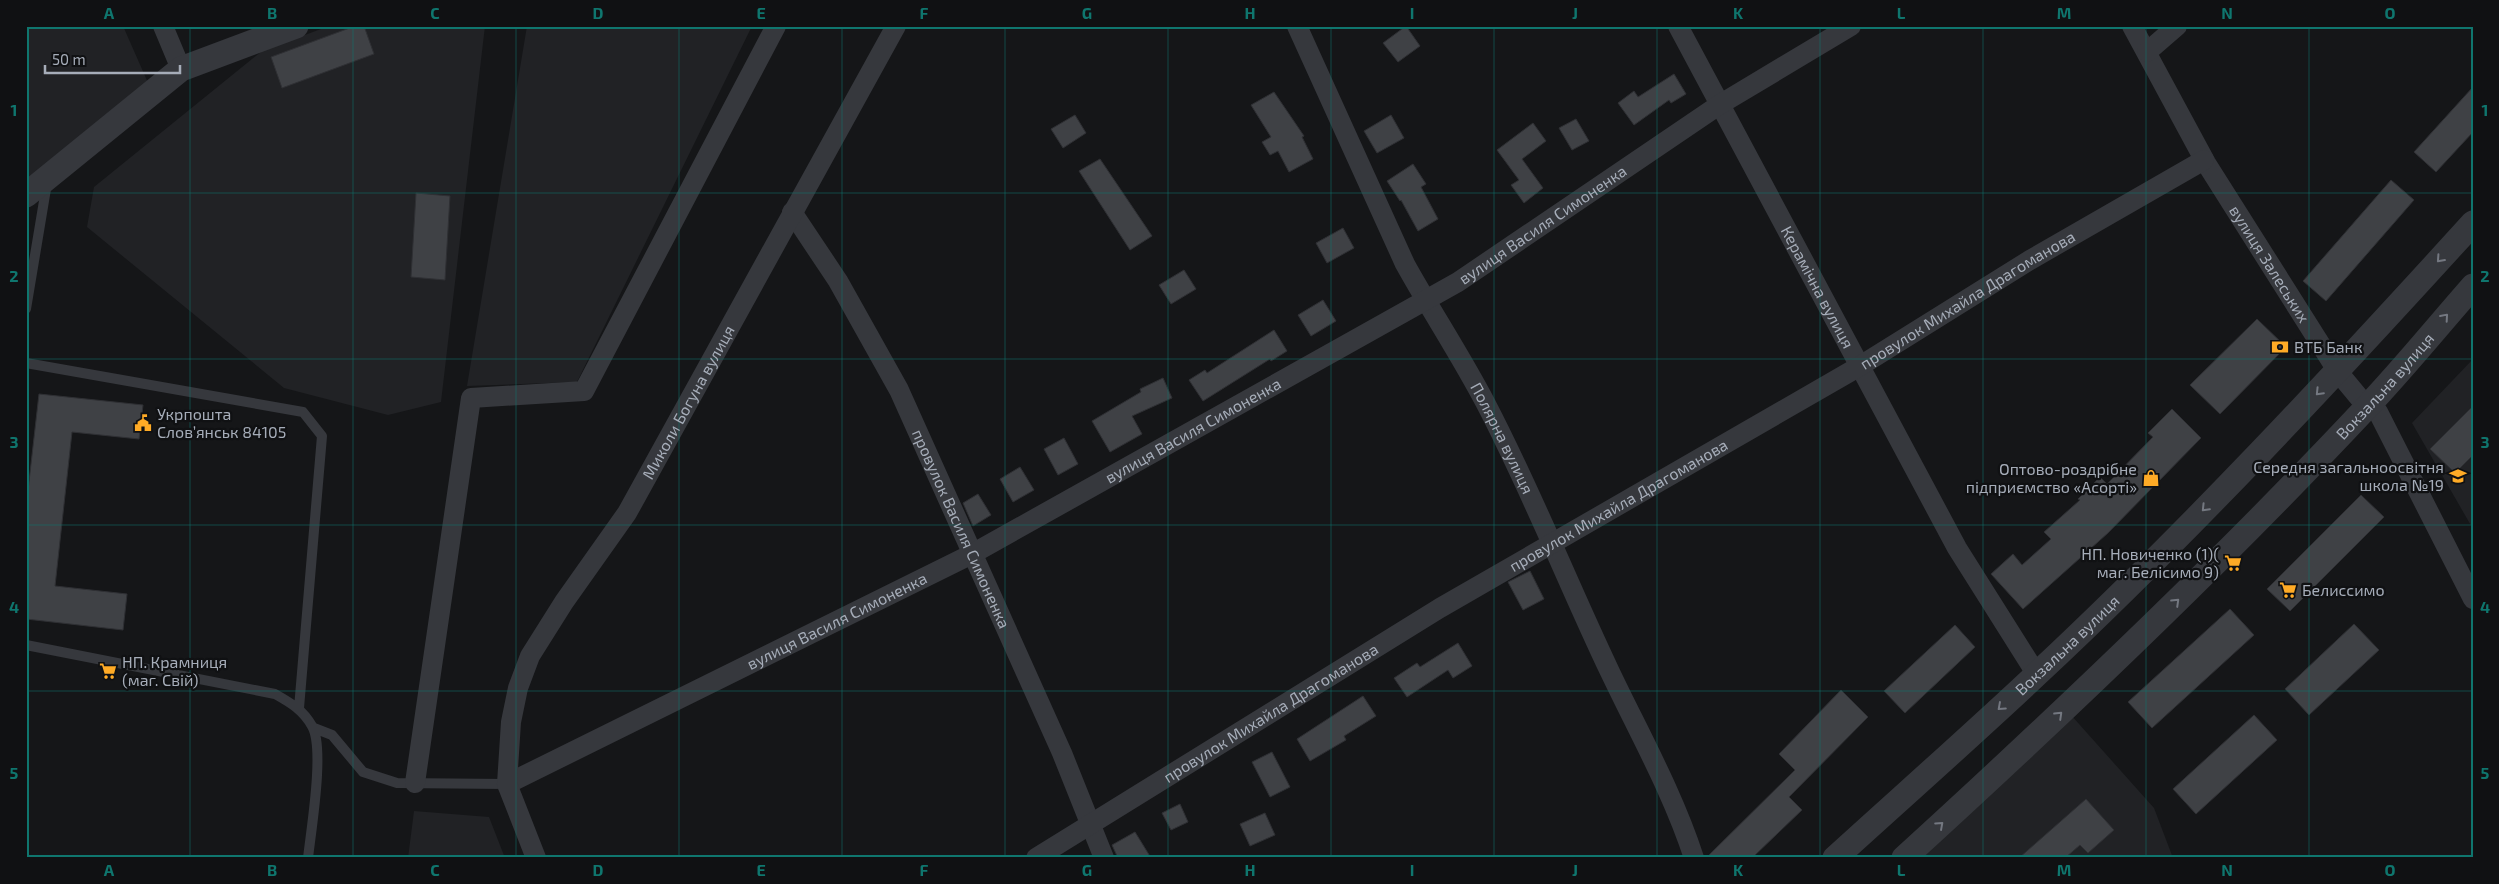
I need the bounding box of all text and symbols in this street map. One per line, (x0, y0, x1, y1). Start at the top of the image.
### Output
text: A (104, 3, 115, 22)
text: B (267, 3, 277, 22)
text: C (430, 3, 440, 22)
text: D (593, 3, 604, 22)
text: E (756, 3, 766, 22)
text: F (920, 3, 929, 22)
text: G (1082, 3, 1092, 22)
text: H (1244, 3, 1256, 22)
text: I (1410, 3, 1414, 22)
text: J (1572, 3, 1578, 22)
text: K (1733, 3, 1744, 22)
text: L (1897, 3, 1906, 22)
text: M (2057, 3, 2071, 22)
text: N (2221, 3, 2233, 22)
text: O (2384, 3, 2396, 22)
scale bar (45, 42, 180, 74)
text: 50 m (52, 50, 86, 68)
text: 1 (11, 100, 17, 119)
text: 1 (2482, 100, 2488, 119)
street label: вулиця Василя Симоненка (1455, 161, 1630, 288)
street label: вулиця Залеських (2226, 202, 2314, 326)
street label: Керамічна вулиця (1778, 222, 1858, 351)
street label: провулок Михайла Драгоманова (1856, 226, 2078, 373)
one-way arrow (2437, 253, 2446, 262)
text: 2 (9, 266, 19, 285)
text: 2 (2480, 266, 2490, 285)
one-way arrow (2439, 314, 2448, 323)
street label: Миколи Богуна вулиця (638, 322, 738, 482)
street label: Вокзальна вулиця (2332, 329, 2437, 443)
bank icon: ВТБ Банк (2270, 337, 2290, 357)
place label: ВТБ Банк (2294, 337, 2363, 356)
street label: вулиця Василя Симоненка (1101, 373, 1284, 487)
street label: Полярна вулиця (1467, 379, 1538, 497)
one-way arrow (2316, 386, 2325, 395)
place label: Укрпошта Слов’янськ 84105 (157, 404, 286, 441)
public building icon: Укрпошта Слов’янськ 84105 (133, 413, 153, 433)
street label: провулок Василя Симоненка (909, 426, 1015, 631)
text: 3 (9, 432, 19, 451)
text: 3 (2480, 432, 2490, 451)
street label: провулок Михайла Драгоманова (1506, 434, 1731, 575)
place label: Середня загальноосвітня школа №19 (2253, 457, 2444, 494)
place label: Оптово-роздрібне підприємство «Асортi» (1966, 459, 2137, 496)
school or university icon: Середня загальноосвітня школа №19 (2448, 466, 2468, 486)
shop icon: Оптово-роздрібне підприємство «Асортi» (2141, 468, 2161, 488)
one-way arrow (2202, 502, 2211, 511)
place label: НП. Новиченко (1)( маг. Белісимо 9) (2081, 544, 2219, 581)
supermarket icon: НП. Новиченко (1)( маг. Белісимо 9) (2223, 553, 2243, 573)
street label: вулиця Василя Симоненка (743, 568, 930, 673)
supermarket icon: Белиссимо (2278, 580, 2298, 600)
place label: Белиссимо (2302, 580, 2385, 599)
street label: Вокзальна вулиця (2011, 591, 2123, 699)
text: 4 (9, 597, 19, 616)
text: 4 (2480, 597, 2490, 616)
one-way arrow (2171, 598, 2180, 607)
street label: провулок Михайла Драгоманова (1160, 639, 1381, 786)
place label: НП. Крамниця (маг. Свій) (122, 652, 227, 689)
supermarket icon: НП. Крамниця (маг. Свій) (98, 661, 118, 681)
one-way arrow (1998, 701, 2007, 710)
one-way arrow (2054, 711, 2063, 720)
text: 5 (10, 763, 19, 782)
text: 5 (2481, 763, 2490, 782)
one-way arrow (1935, 822, 1944, 831)
text: A (104, 860, 115, 879)
text: B (267, 860, 277, 879)
text: C (430, 860, 440, 879)
text: D (593, 860, 604, 879)
text: E (756, 860, 766, 879)
text: F (920, 860, 929, 879)
text: G (1082, 860, 1092, 879)
text: H (1244, 860, 1256, 879)
text: I (1410, 860, 1414, 879)
text: J (1572, 860, 1578, 879)
text: K (1733, 860, 1744, 879)
text: L (1897, 860, 1906, 879)
text: M (2057, 860, 2071, 879)
text: N (2221, 860, 2233, 879)
text: O (2384, 860, 2396, 879)

